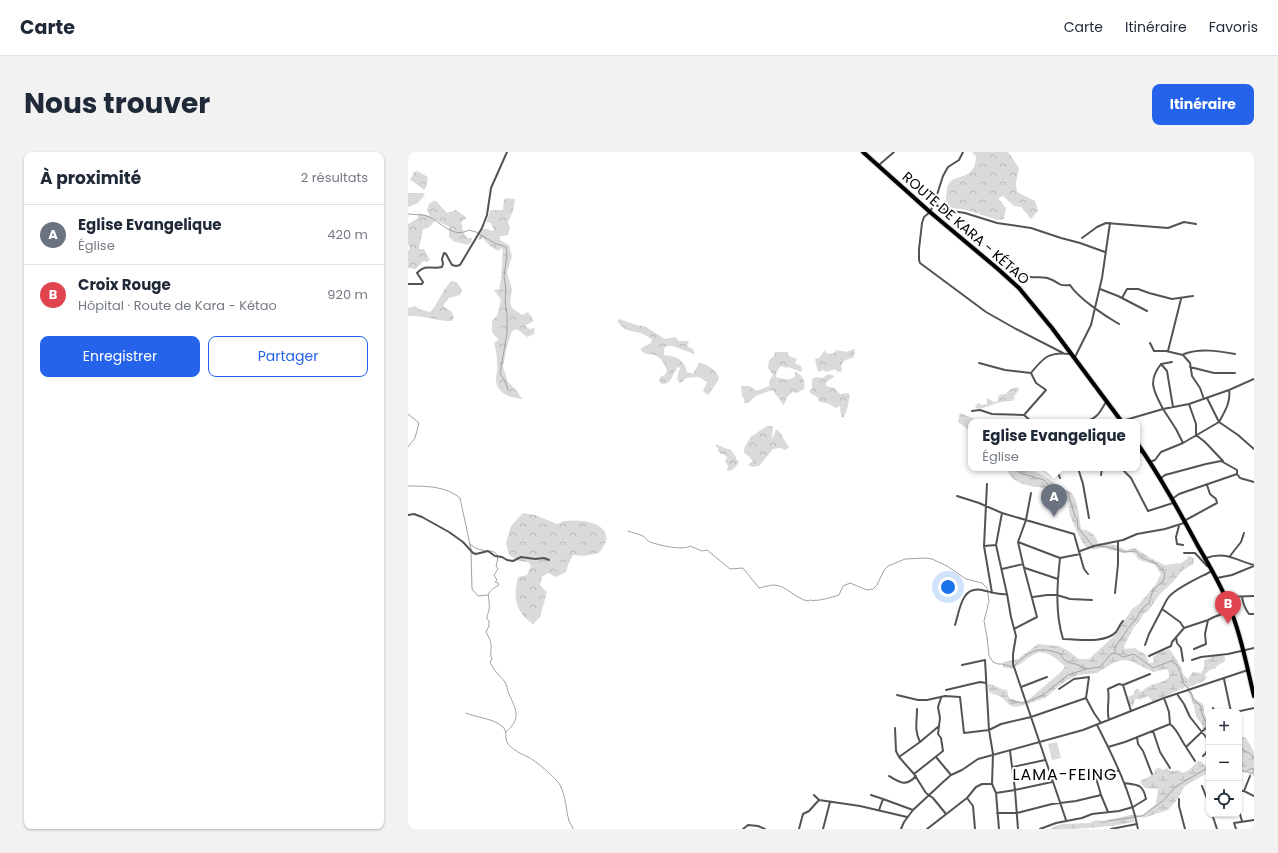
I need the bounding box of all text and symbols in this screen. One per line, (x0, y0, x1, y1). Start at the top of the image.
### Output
text: Carte (20, 14, 75, 41)
text: Carte (1064, 17, 1103, 37)
text: Itinéraire (1125, 17, 1187, 37)
text: Favoris (1209, 17, 1258, 37)
text: Nous trouver (24, 84, 210, 123)
button: Itinéraire (1152, 84, 1254, 125)
text: À proximité (40, 166, 141, 190)
street label: ROUTE DE KARA - KÉTAO (898, 167, 1034, 289)
text: 2 résultats (301, 168, 368, 187)
text: Eglise Evangelique (78, 214, 222, 235)
text: A (48, 225, 58, 244)
text: 420 m (327, 225, 368, 244)
text: Église (78, 236, 115, 255)
text: Croix Rouge (78, 274, 171, 295)
text: B (49, 285, 57, 304)
text: 920 m (327, 285, 368, 304)
text: Hôpital · Route de Kara - Kétao (78, 296, 277, 315)
button: Enregistrer (40, 336, 200, 377)
button: Partager (208, 336, 368, 377)
popup (968, 419, 1140, 471)
text: Eglise Evangelique (982, 425, 1126, 446)
text: Église (982, 447, 1019, 466)
pin: A (1041, 484, 1067, 517)
your location (938, 577, 958, 597)
pin: B (1215, 591, 1241, 624)
map controls (1206, 709, 1242, 817)
button: + (1206, 709, 1242, 745)
button: − (1206, 745, 1242, 781)
district label: LAMA-FEING (1013, 763, 1117, 786)
button: locate (1206, 781, 1242, 817)

